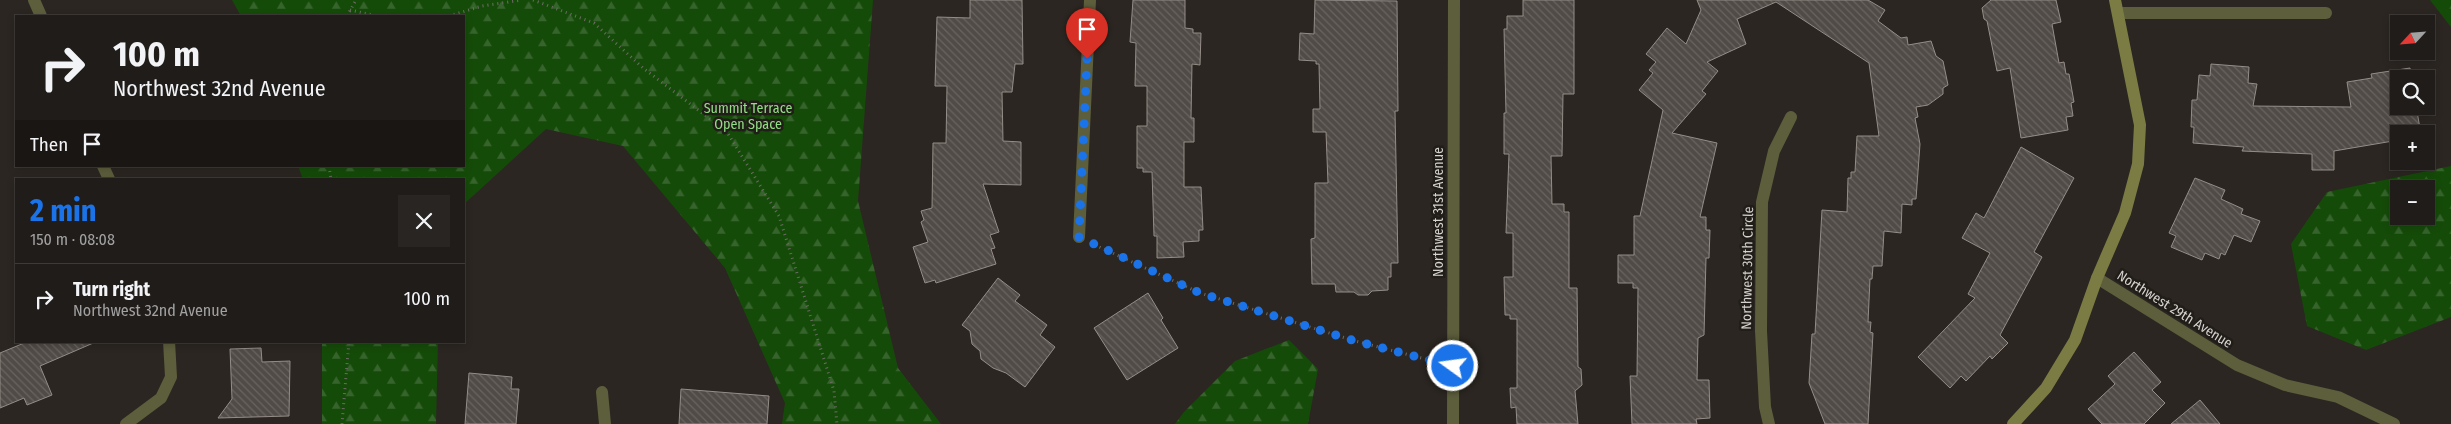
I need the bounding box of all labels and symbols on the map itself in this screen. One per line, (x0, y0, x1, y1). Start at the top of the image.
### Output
pin (1066, 8, 1108, 59)
north arrow (2390, 15, 2435, 60)
park label: Summit Terrace Open Space (704, 100, 792, 133)
street label: Northwest 31st Avenue (1430, 147, 1447, 277)
street label: Northwest 30th Circle (1738, 206, 1757, 330)
street label: Northwest 29th Avenue (2114, 267, 2236, 352)
position arrow (1426, 339, 1478, 391)

